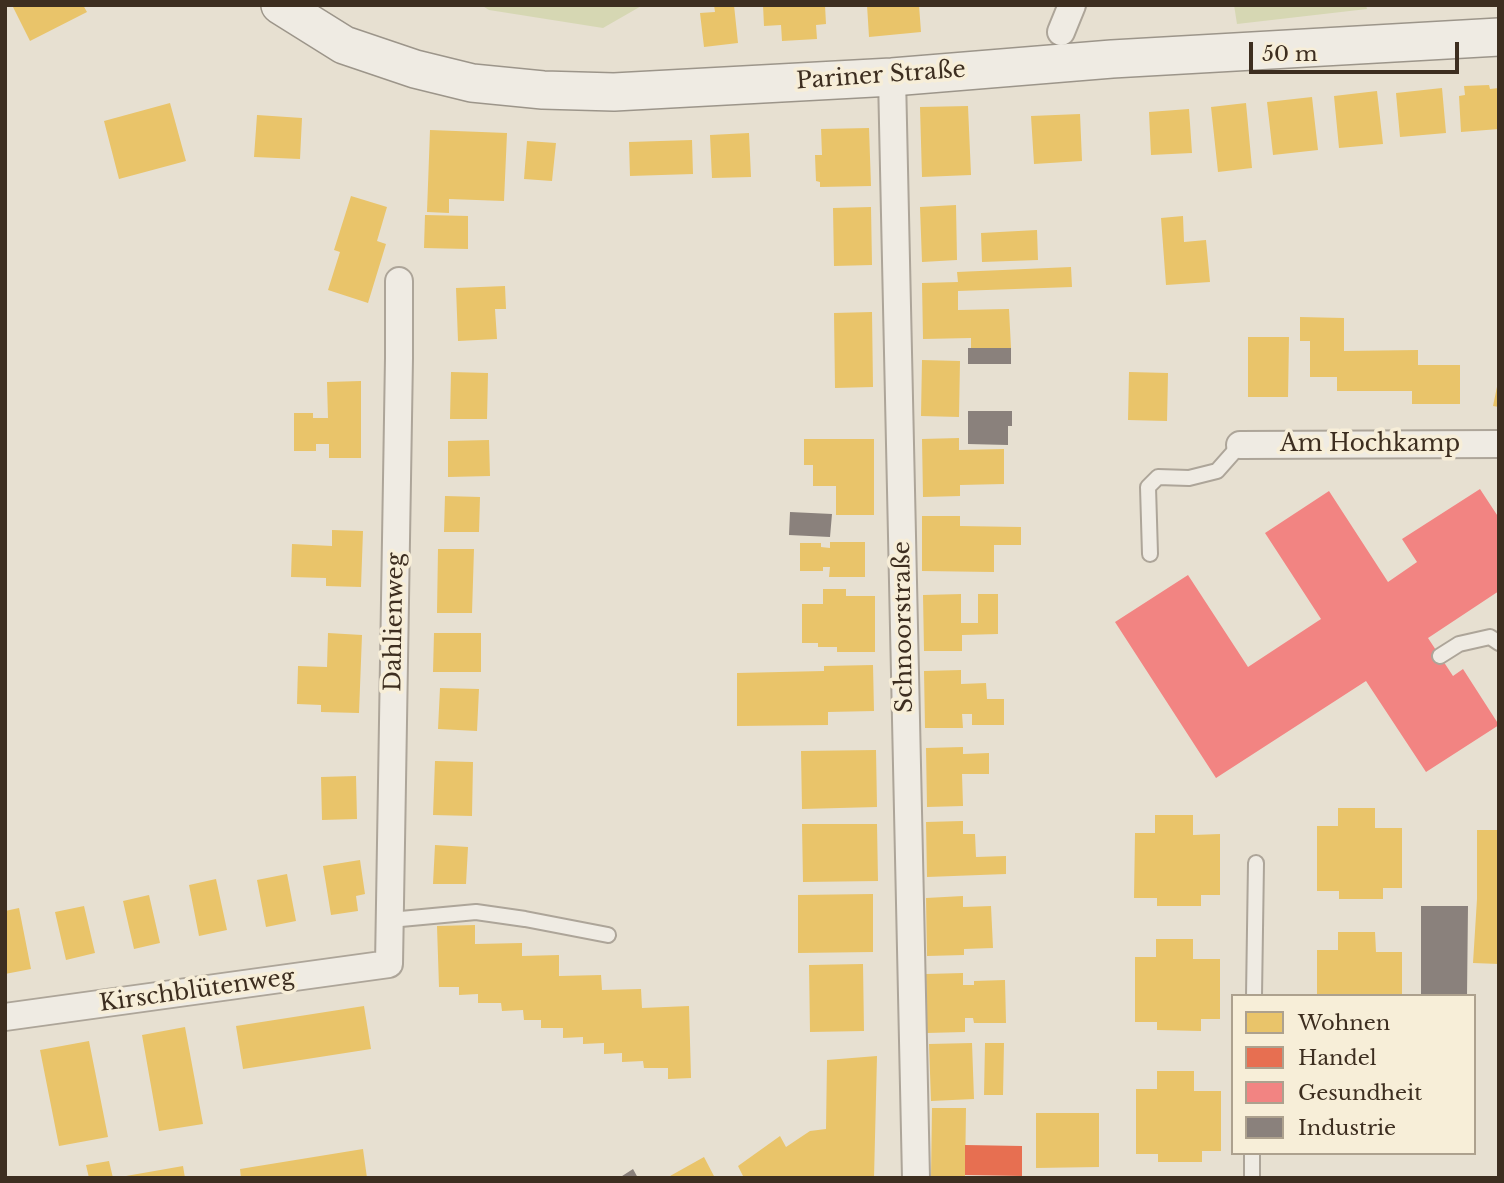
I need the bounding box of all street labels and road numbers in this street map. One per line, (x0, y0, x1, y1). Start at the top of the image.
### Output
street label: Pariner Straße (795, 56, 967, 96)
street label: Am Hochkamp (1280, 431, 1460, 459)
street label: Schnoorstraße (889, 541, 919, 713)
street label: Dahlienweg (380, 552, 410, 692)
street label: Kirschblütenweg (98, 964, 296, 1018)

